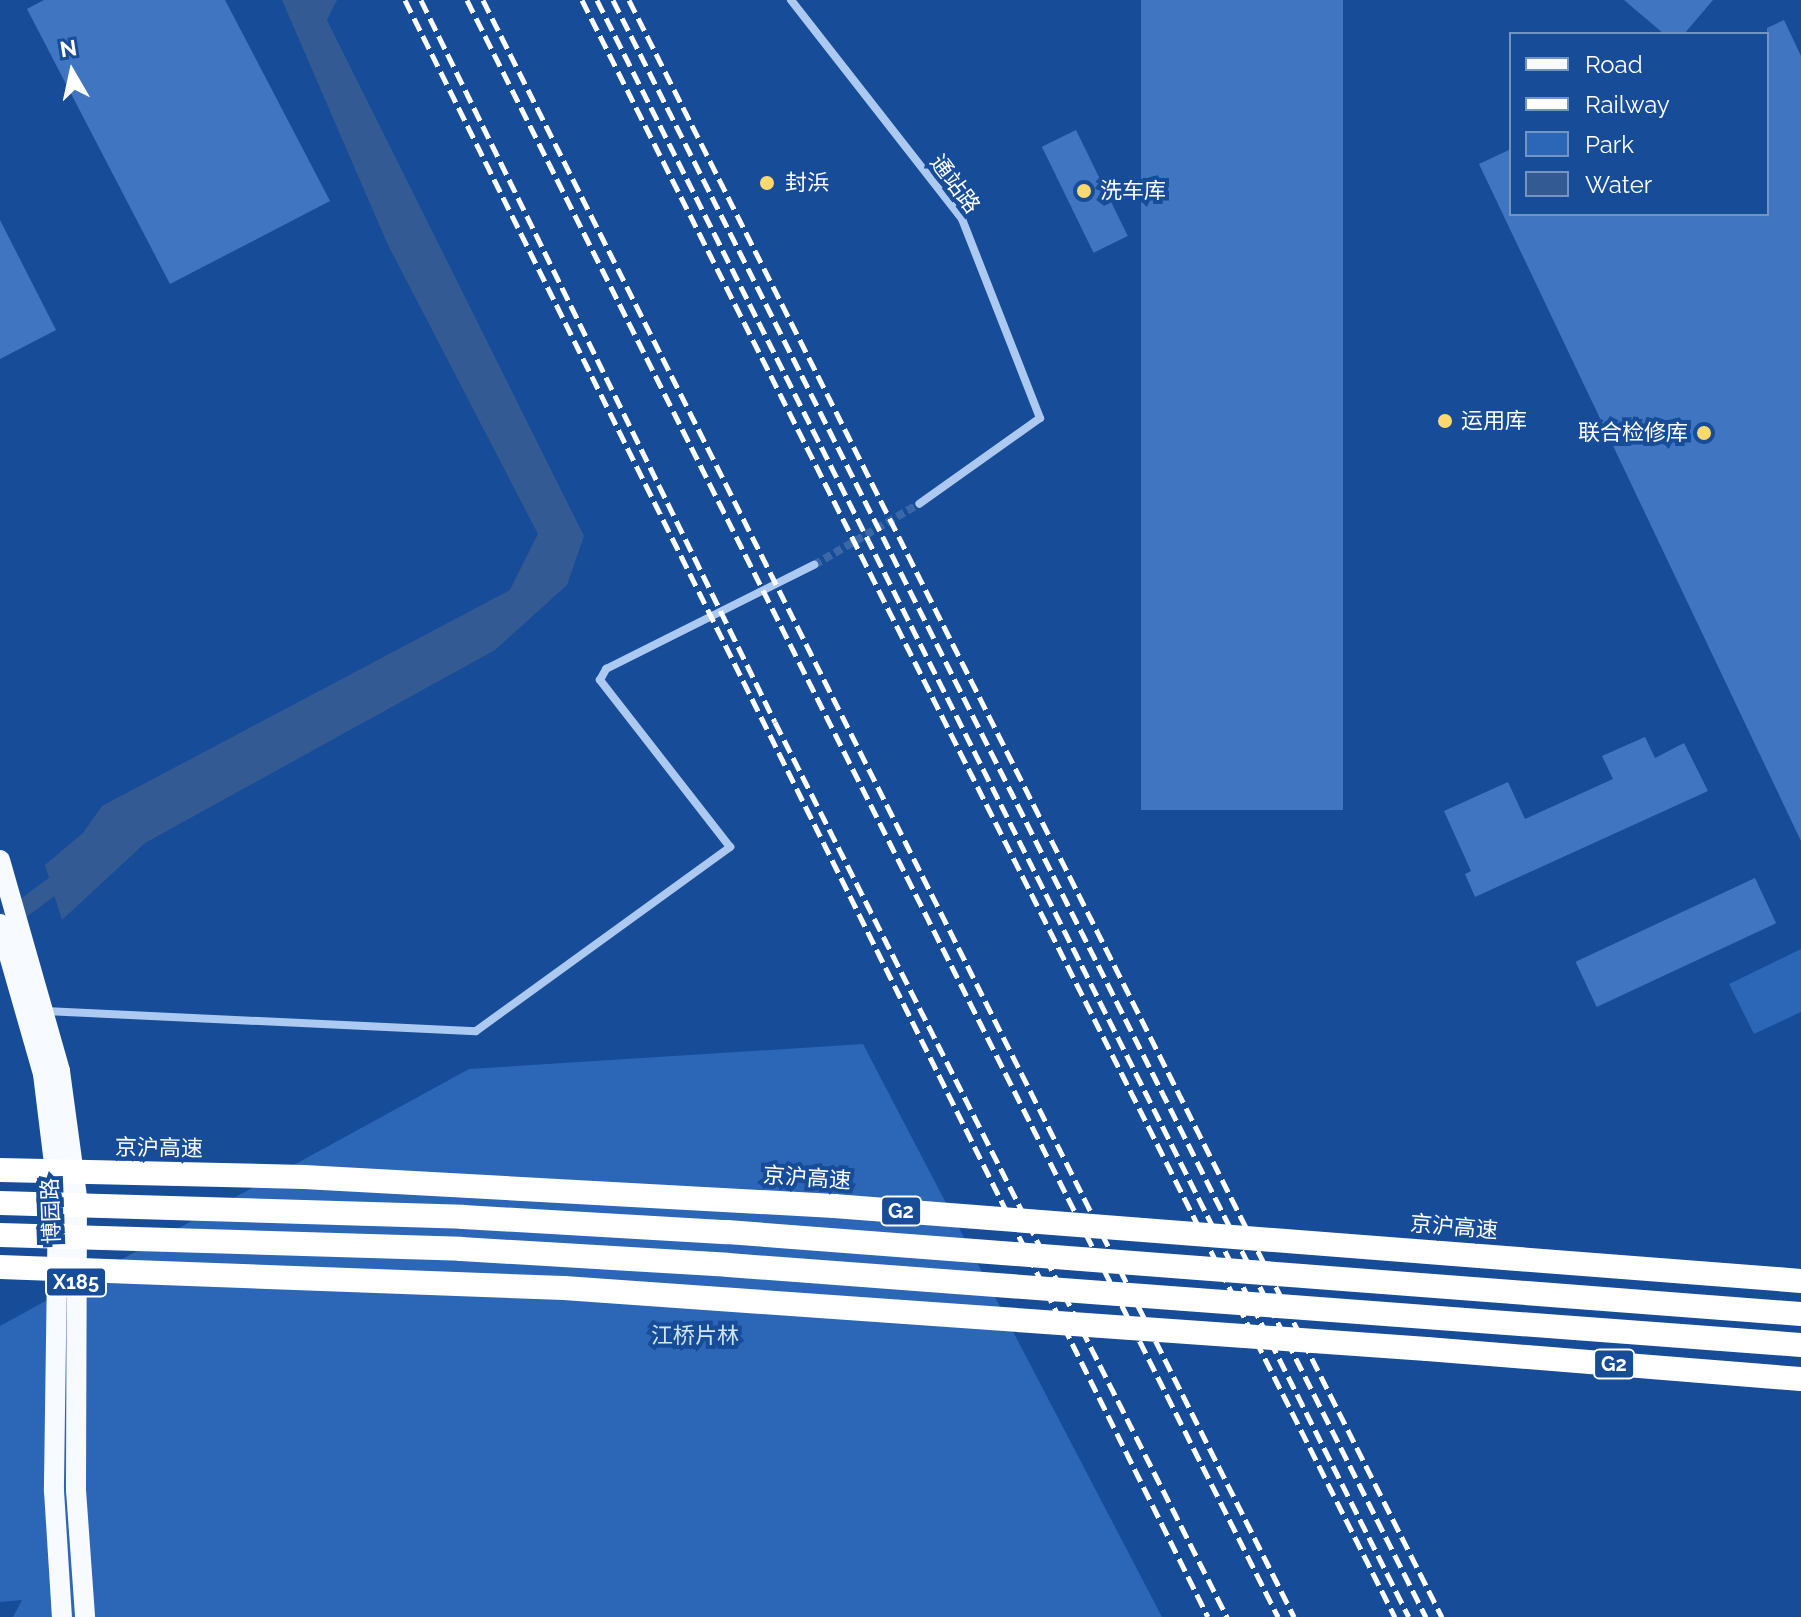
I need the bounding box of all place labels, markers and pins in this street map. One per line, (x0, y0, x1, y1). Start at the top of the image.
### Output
place label: 封浜 (785, 170, 829, 196)
marker: 封浜 (756, 172, 778, 194)
place label: 洗车库 (1100, 178, 1166, 204)
marker: 洗车库 (1075, 182, 1093, 200)
place label: 运用库 (1461, 408, 1527, 434)
marker: 运用库 (1436, 412, 1454, 430)
place label: 联合检修库 (1578, 420, 1688, 446)
marker: 联合检修库 (1695, 424, 1713, 442)

